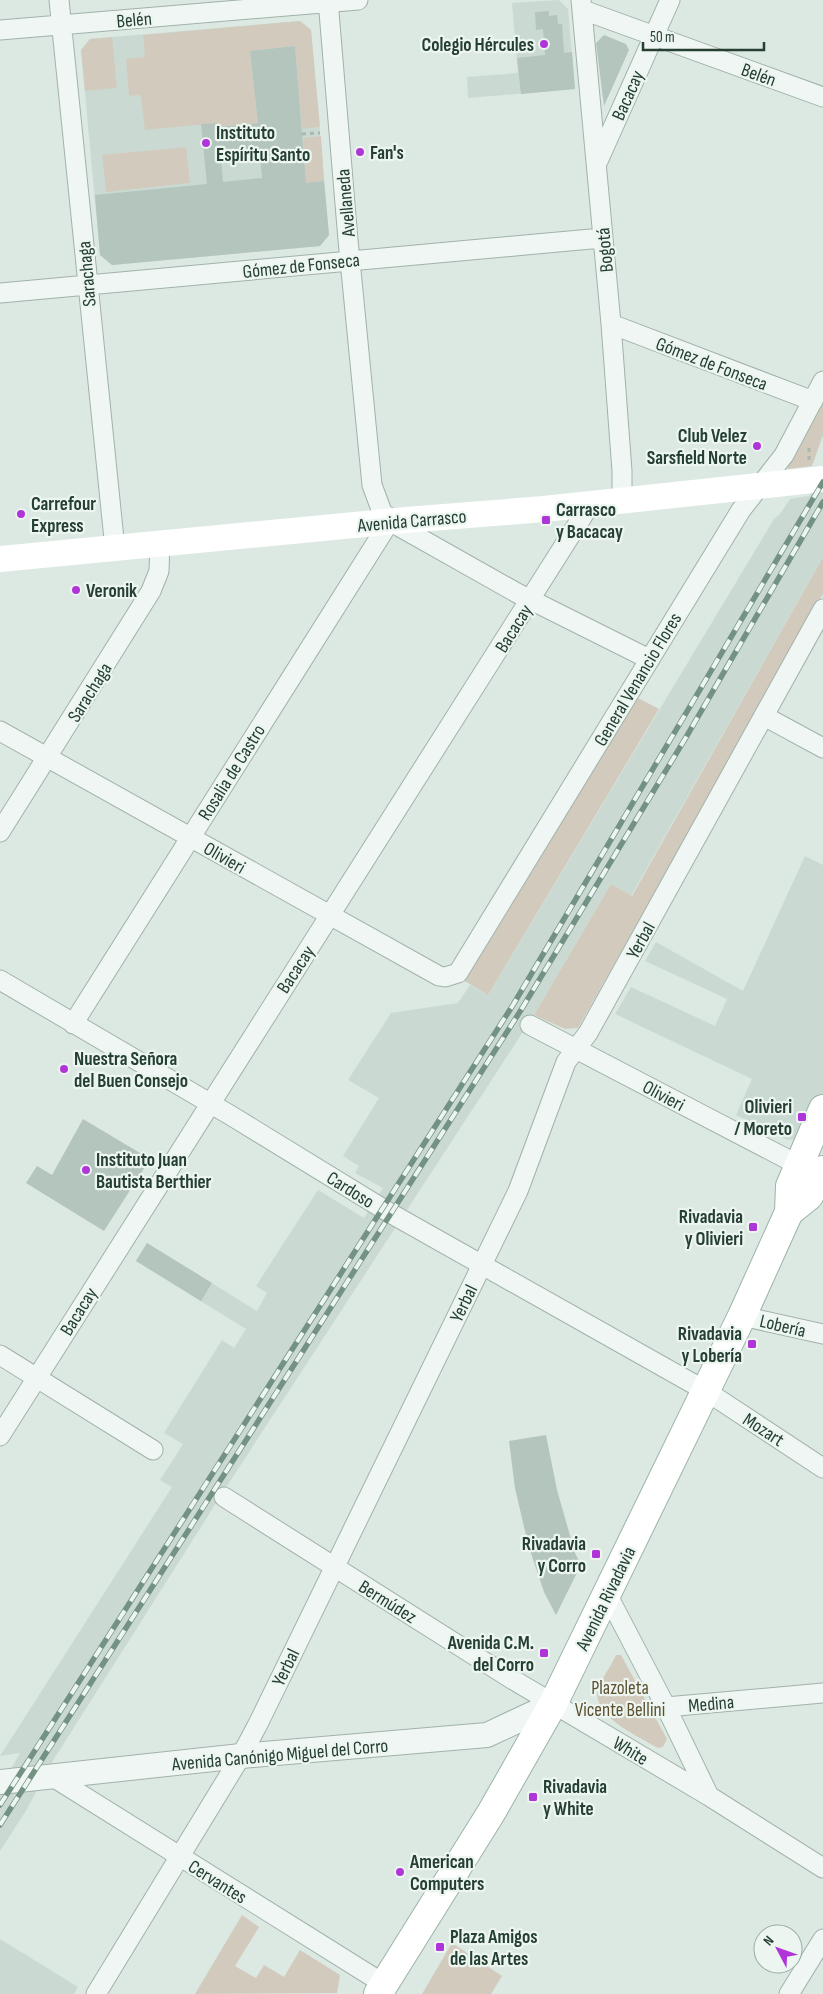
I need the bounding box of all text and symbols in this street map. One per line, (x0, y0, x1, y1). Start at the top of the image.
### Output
street label: Belén (115, 7, 153, 33)
scale bar (643, 20, 764, 52)
text: 50 m (650, 28, 675, 47)
place label: Colegio Hércules (422, 34, 534, 57)
marker: Colegio Hércules (538, 38, 550, 50)
street label: Belén (738, 59, 779, 92)
street label: Bacacay (607, 66, 650, 124)
place label: Instituto Espíritu Santo (216, 122, 310, 167)
marker: Instituto Espíritu Santo (200, 137, 212, 149)
place label: Fan's (370, 142, 404, 165)
marker: Fan's (354, 146, 366, 158)
street label: Avellaneda (332, 168, 361, 239)
street label: Bogotá (592, 227, 619, 273)
street label: Sarachaga (73, 240, 102, 308)
street label: Gómez de Fonseca (241, 249, 361, 284)
street label: Gómez de Fonseca (652, 333, 771, 396)
place label: Club Velez Sarsfield Norte (647, 425, 747, 470)
marker: Club Velez Sarsfield Norte (751, 440, 763, 452)
place label: Carrefour Express (31, 493, 96, 538)
place label: Carrasco y Bacacay (556, 499, 623, 544)
street label: Avenida Carrasco (356, 505, 467, 538)
marker: Carrefour Express (15, 508, 27, 520)
marker: Carrasco y Bacacay (540, 514, 552, 526)
place label: Veronik (86, 580, 137, 603)
marker: Veronik (70, 584, 82, 596)
street label: Bacacay (491, 600, 538, 657)
street label: General Venancio Flores (589, 609, 687, 751)
street label: Sarachaga (63, 659, 117, 727)
street label: Rosalia de Castro (194, 721, 271, 825)
street label: Olivieri (199, 837, 249, 879)
street label: Yerbal (622, 918, 661, 963)
street label: Bacacay (272, 941, 321, 998)
place label: Nuestra Señora del Buen Consejo (74, 1048, 188, 1093)
marker: Nuestra Señora del Buen Consejo (58, 1063, 70, 1075)
street label: Olivieri (638, 1076, 688, 1117)
place label: Olivieri / Moreto (734, 1096, 792, 1141)
marker: Olivieri / Moreto (796, 1111, 808, 1123)
place label: Instituto Juan Bautista Berthier (96, 1149, 212, 1194)
marker: Instituto Juan Bautista Berthier (80, 1164, 92, 1176)
street label: Cardoso (322, 1167, 378, 1214)
place label: Rivadavia y Olivieri (679, 1206, 743, 1251)
marker: Rivadavia y Olivieri (747, 1221, 759, 1233)
street label: Yerbal (446, 1281, 483, 1326)
street label: Bacacay (56, 1283, 103, 1340)
street label: Lobería (757, 1310, 808, 1343)
place label: Rivadavia y Lobería (678, 1323, 742, 1368)
marker: Rivadavia y Lobería (746, 1338, 758, 1350)
street label: Mozart (738, 1408, 788, 1452)
place label: Rivadavia y Corro (522, 1533, 586, 1578)
street label: Avenida Rivadavia (571, 1543, 641, 1655)
marker: Rivadavia y Corro (590, 1548, 602, 1560)
street label: Bermúdez (354, 1576, 421, 1629)
place label: Avenida C.M. del Corro (447, 1632, 534, 1677)
street label: Yerbal (268, 1645, 305, 1690)
marker: Avenida C.M. del Corro (538, 1647, 550, 1659)
park label: Plazoleta Vicente Bellini (575, 1677, 665, 1722)
street label: Medina (687, 1691, 735, 1718)
street label: White (608, 1732, 652, 1771)
street label: Avenida Canónigo Miguel del Corro (170, 1735, 389, 1776)
place label: Rivadavia y White (543, 1776, 607, 1821)
marker: Rivadavia y White (527, 1791, 539, 1803)
place label: American Computers (409, 1851, 484, 1896)
street label: Cervantes (184, 1855, 251, 1909)
marker: American Computers (394, 1866, 406, 1878)
north arrow (753, 1924, 803, 1974)
place label: Plaza Amigos de las Artes (450, 1926, 537, 1971)
text: N (760, 1932, 777, 1949)
marker: Plaza Amigos de las Artes (434, 1941, 446, 1953)

